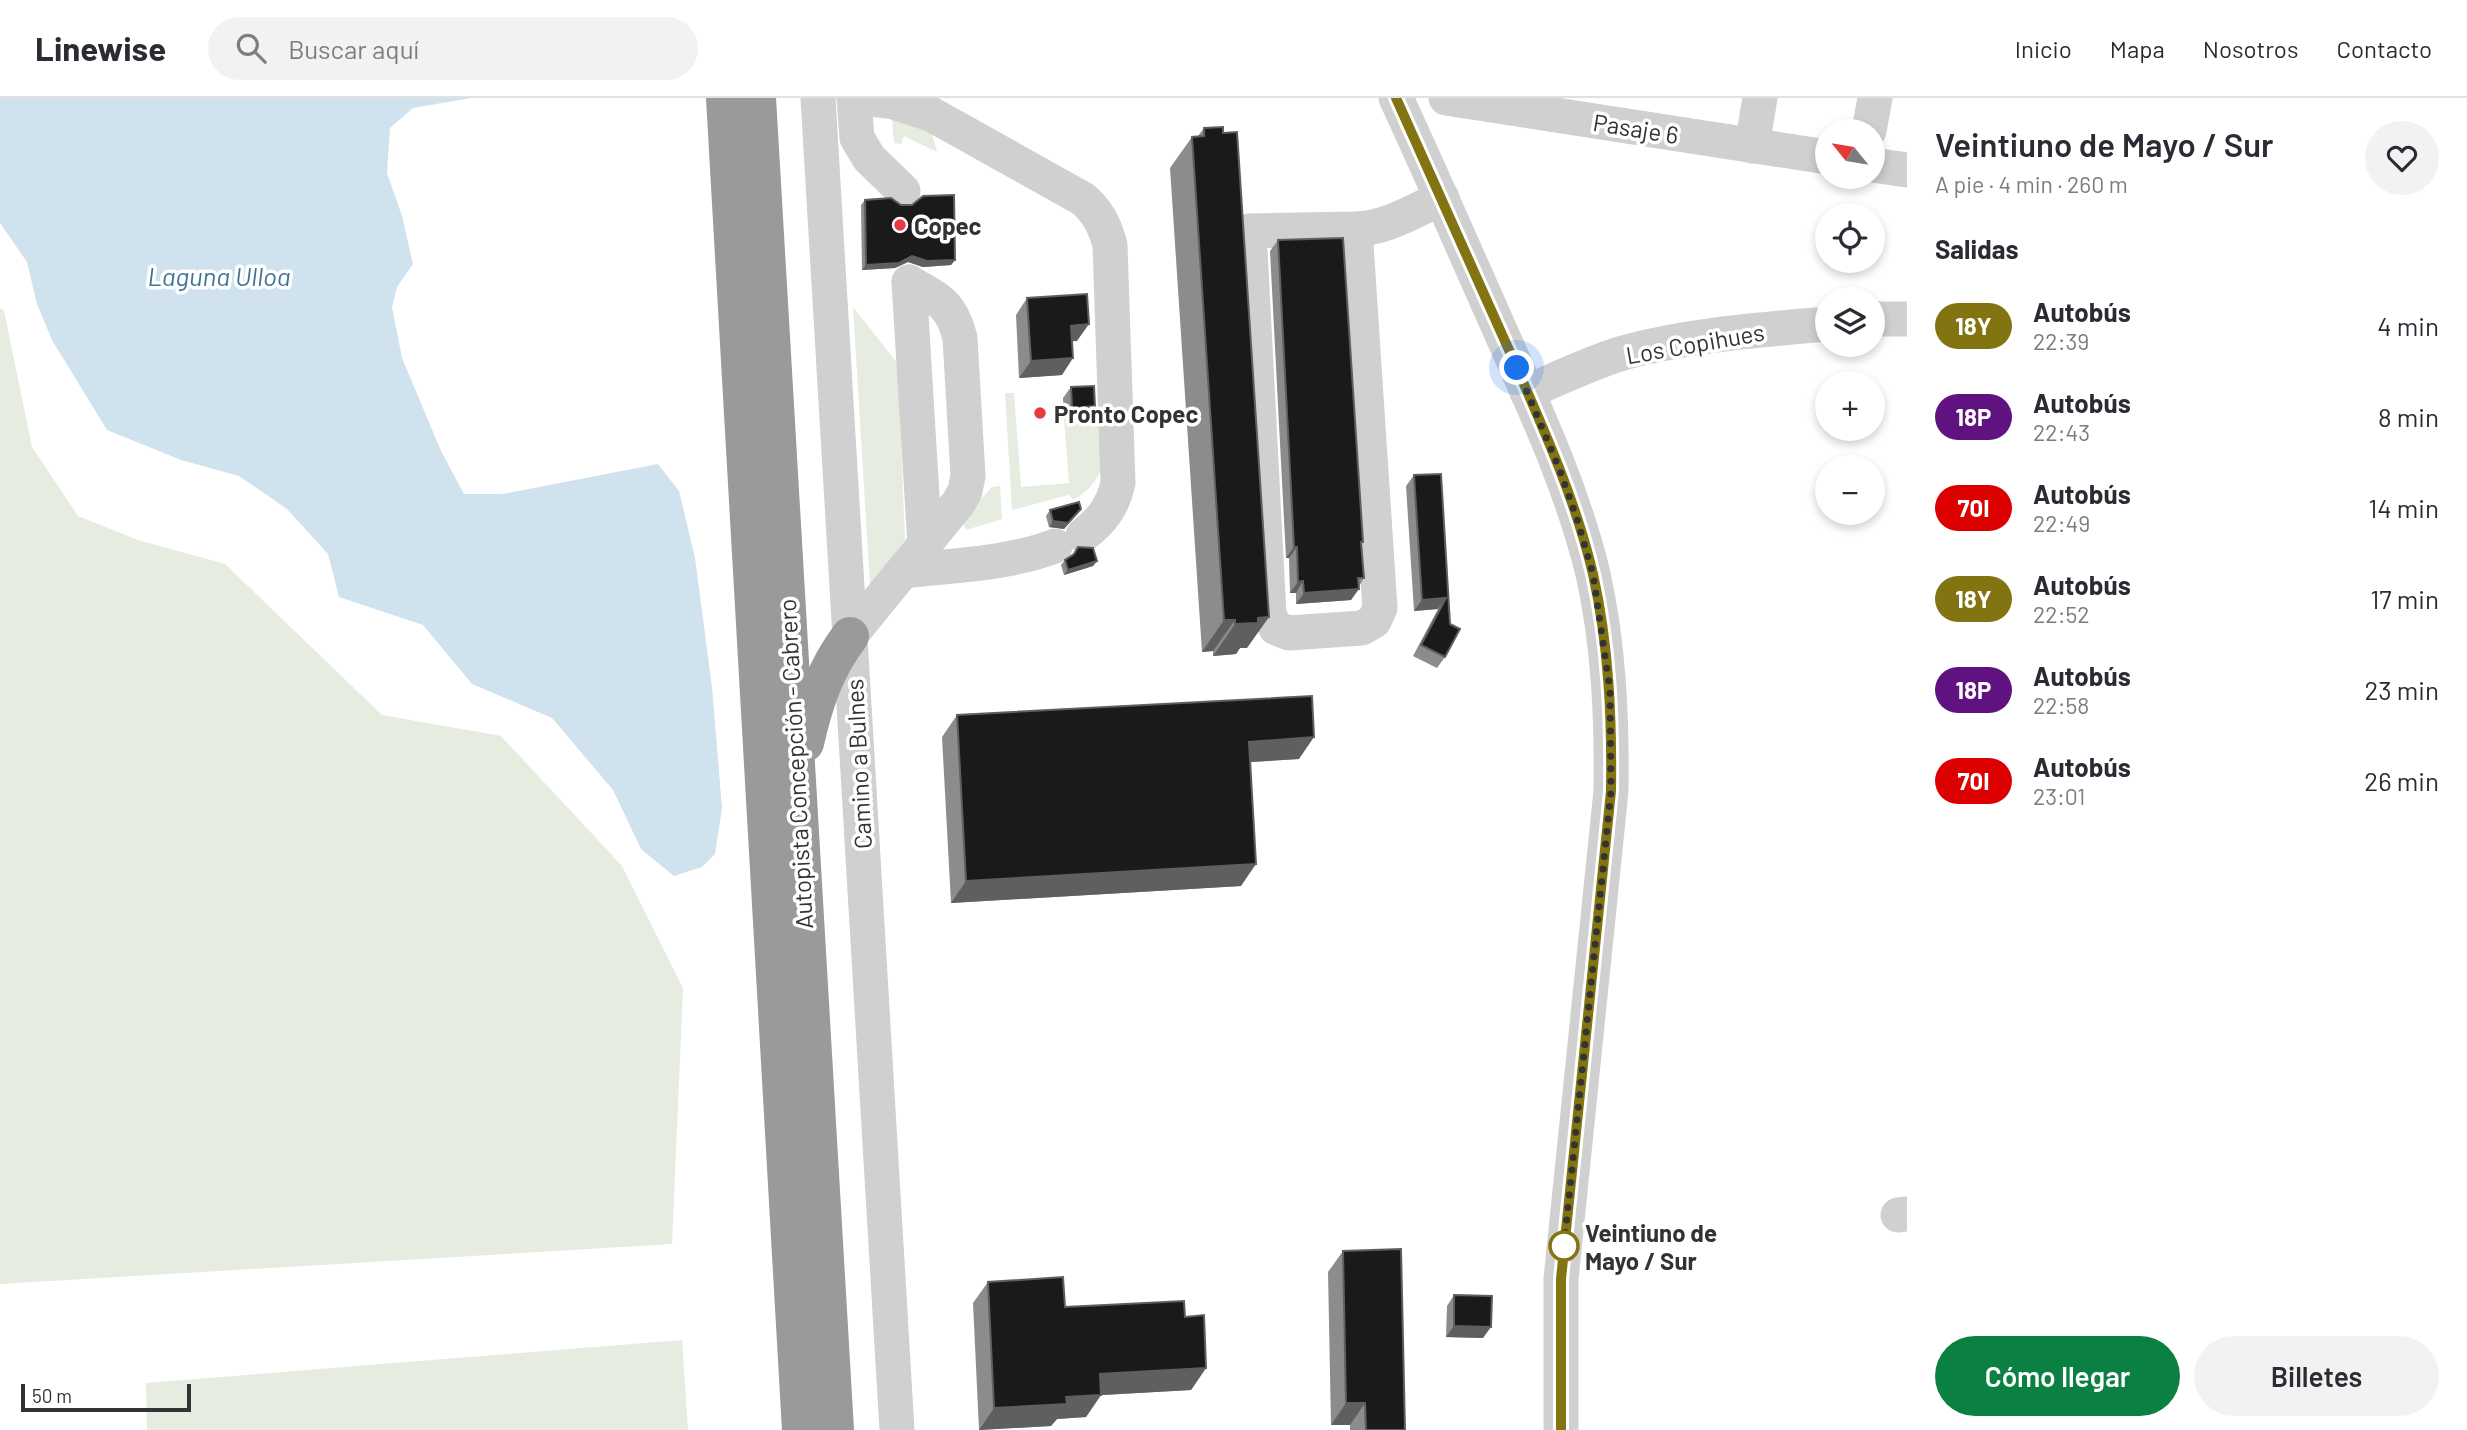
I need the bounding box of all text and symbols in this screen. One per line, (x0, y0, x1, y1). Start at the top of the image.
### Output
search box (208, 17, 698, 80)
text: Linewise (35, 28, 166, 68)
icon: search (232, 29, 270, 67)
text: Buscar aquí (288, 33, 419, 64)
text: Inicio (2015, 34, 2072, 63)
text: Mapa (2110, 34, 2165, 63)
text: Nosotros (2203, 34, 2299, 63)
text: Contacto (2337, 34, 2432, 63)
street label: Pasaje 6 (1591, 107, 1681, 149)
north arrow (1815, 119, 1885, 189)
map controls (1815, 119, 1885, 525)
button: heart (2365, 121, 2439, 195)
text: Veintiuno de Mayo / Sur (1935, 124, 2274, 164)
text: A pie · 4 min · 260 m (1935, 170, 2128, 198)
button: locate (1815, 203, 1885, 273)
place label: Copec (914, 211, 982, 240)
marker: Copec (892, 217, 908, 233)
text: Salidas (1935, 233, 2019, 264)
water label: Laguna Ulloa (148, 260, 290, 291)
button: layers (1815, 287, 1885, 357)
text: Autobús (2033, 296, 2131, 327)
text: 4 min (2377, 310, 2439, 341)
text: 18Y (1955, 311, 1992, 340)
street label: Los Copihues (1624, 317, 1766, 369)
text: 22:39 (2033, 327, 2089, 355)
your location (1499, 350, 1534, 385)
button: + (1815, 371, 1885, 441)
text: Autobús (2033, 387, 2131, 418)
place label: Pronto Copec (1054, 399, 1198, 428)
text: 8 min (2378, 401, 2439, 432)
text: 18P (1956, 402, 1991, 431)
marker: Pronto Copec (1032, 405, 1048, 421)
text: 22:43 (2033, 418, 2090, 446)
button: − (1815, 455, 1885, 525)
text: Autobús (2033, 478, 2131, 509)
text: 14 min (2368, 492, 2439, 523)
text: 70I (1958, 493, 1989, 522)
text: 22:49 (2033, 509, 2090, 537)
text: Autobús (2033, 569, 2131, 600)
text: 17 min (2370, 583, 2439, 614)
text: 18Y (1955, 584, 1992, 613)
street label: Autopista Concepción - Cabrero (772, 598, 818, 930)
text: 22:52 (2033, 600, 2090, 628)
text: Autobús (2033, 660, 2131, 691)
text: 23 min (2364, 674, 2439, 705)
text: 18P (1956, 675, 1991, 704)
street label: Camino a Bulnes (839, 678, 877, 850)
text: 22:58 (2033, 691, 2089, 719)
text: Autobús (2033, 751, 2131, 782)
text: 26 min (2364, 765, 2439, 796)
text: 70I (1958, 766, 1989, 795)
text: 23:01 (2033, 782, 2085, 810)
place label: Veintiuno de Mayo / Sur (1585, 1218, 1717, 1275)
marker: Veintiuno de Mayo / Sur (1549, 1231, 1579, 1261)
button: Cómo llegar (1935, 1336, 2180, 1416)
button: Billetes (2194, 1336, 2439, 1416)
scale bar (21, 1381, 191, 1413)
text: 50 m (32, 1384, 72, 1407)

